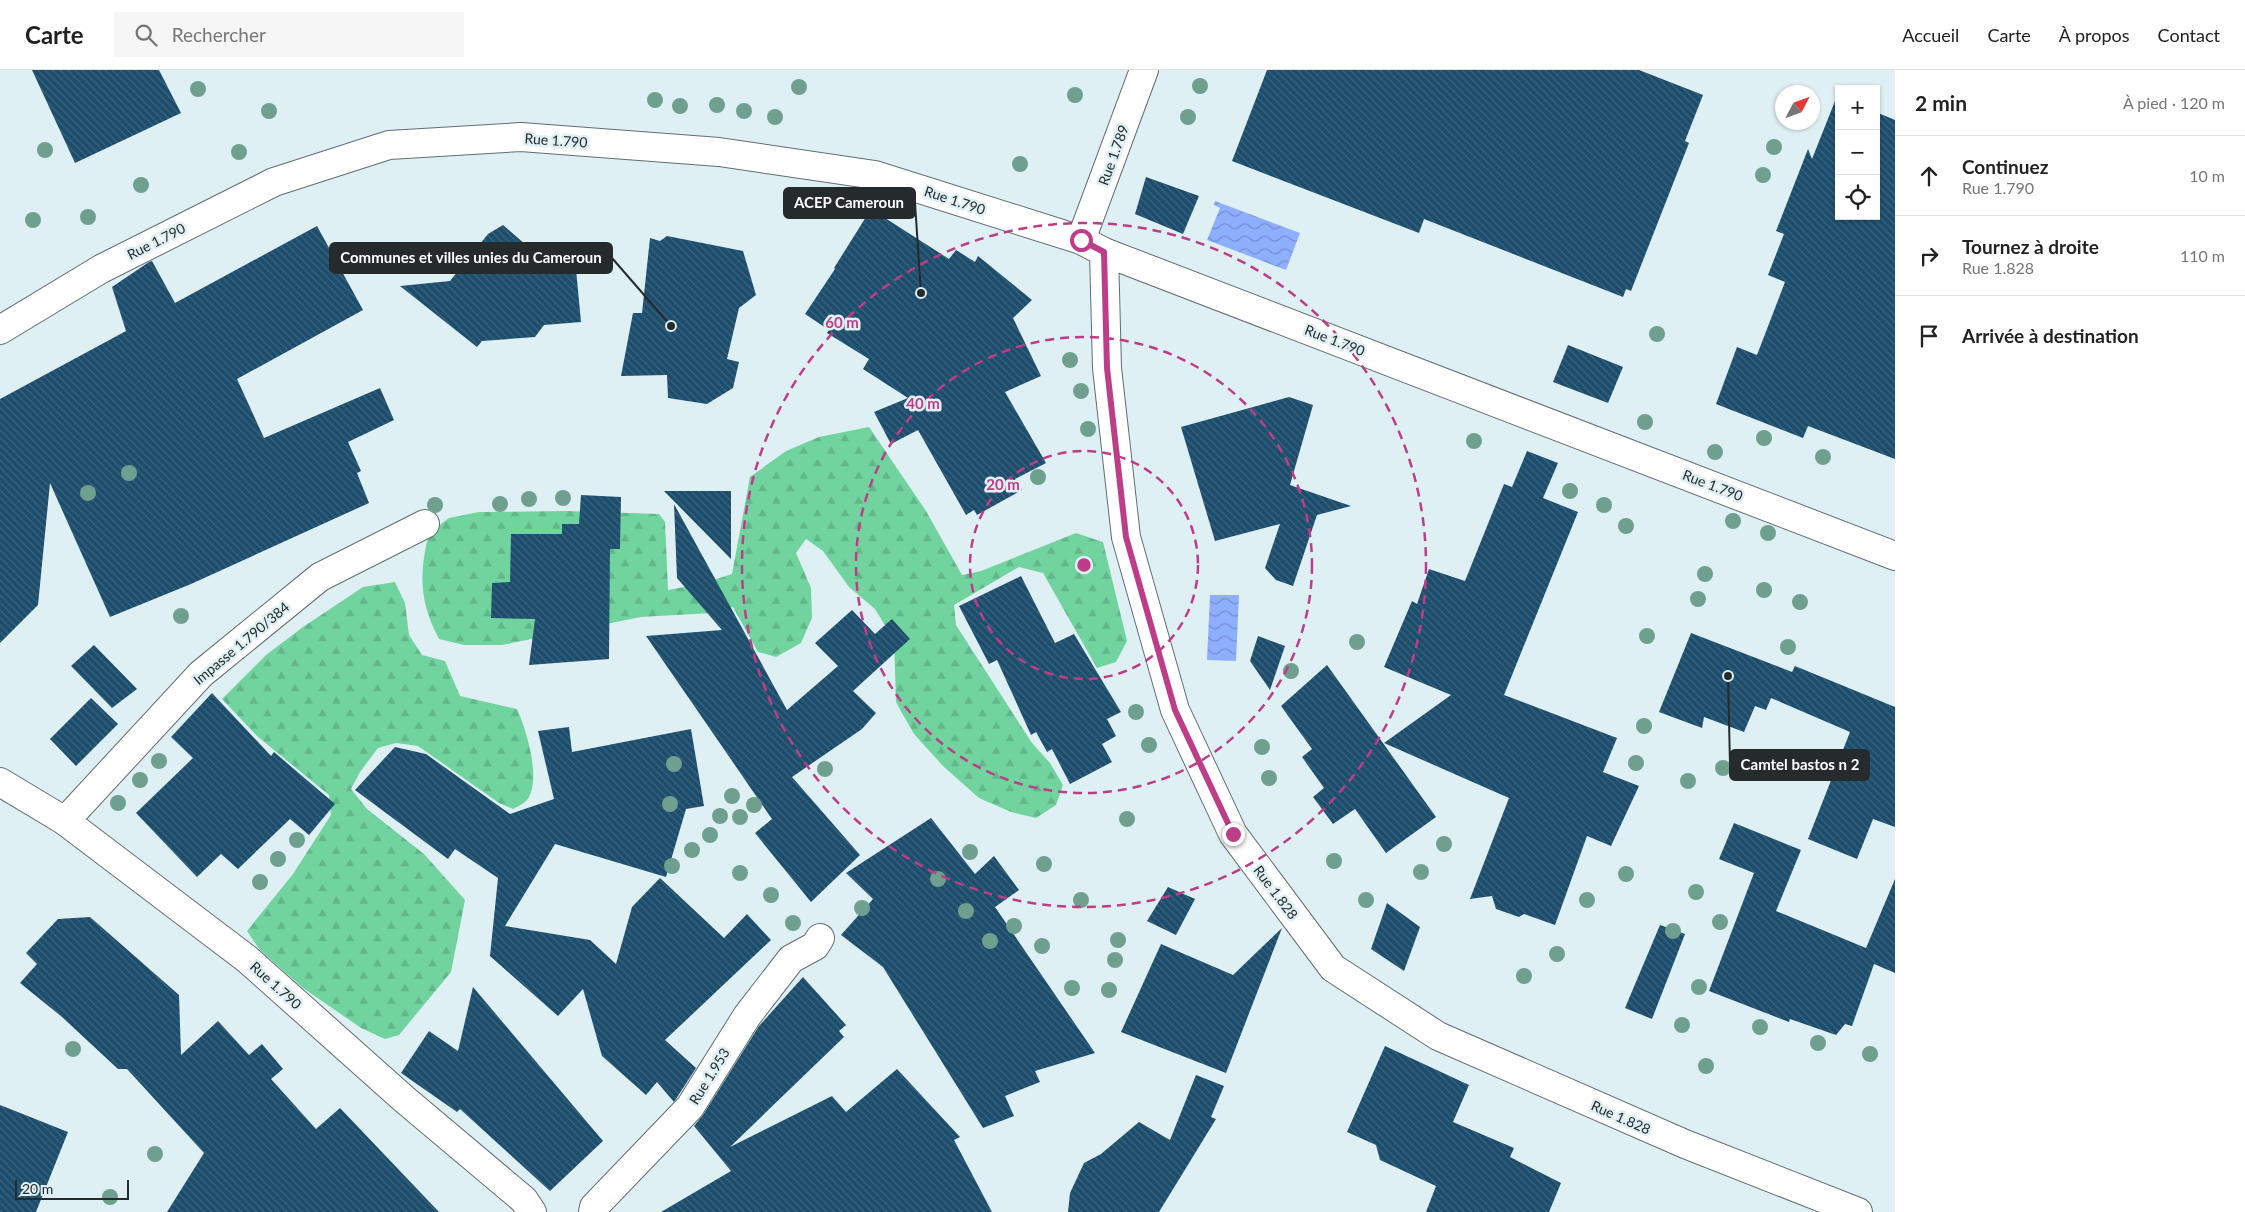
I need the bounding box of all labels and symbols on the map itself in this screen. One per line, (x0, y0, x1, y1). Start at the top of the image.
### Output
north arrow (1775, 85, 1820, 130)
street label: Rue 1.789 (1094, 122, 1132, 188)
street label: Rue 1.790 (524, 129, 588, 151)
street label: Rue 1.790 (922, 182, 988, 218)
callout: ACEP Cameroun (784, 188, 915, 218)
text: ACEP Cameroun (793, 193, 904, 211)
street label: Rue 1.790 (124, 219, 188, 263)
route start (1070, 229, 1093, 252)
callout: Communes et villes unies du Cameroun (330, 243, 612, 273)
text: Communes et villes unies du Cameroun (340, 248, 602, 266)
text: 60 m (825, 313, 859, 331)
street label: Rue 1.790 (1303, 321, 1367, 359)
text: 40 m (906, 394, 940, 412)
street label: Rue 1.790 (1681, 466, 1745, 504)
text: 20 m (986, 475, 1020, 493)
centre of rings (1075, 556, 1093, 574)
street label: Impasse 1.790/384 (190, 598, 292, 688)
callout: Camtel bastos n 2 (1730, 750, 1869, 780)
text: Camtel bastos n 2 (1741, 755, 1860, 773)
route end (1222, 823, 1245, 846)
street label: Rue 1.828 (1250, 862, 1302, 922)
street label: Rue 1.790 (247, 958, 305, 1012)
street label: Rue 1.953 (685, 1045, 733, 1107)
street label: Rue 1.828 (1589, 1096, 1653, 1138)
scale bar (15, 1177, 129, 1200)

